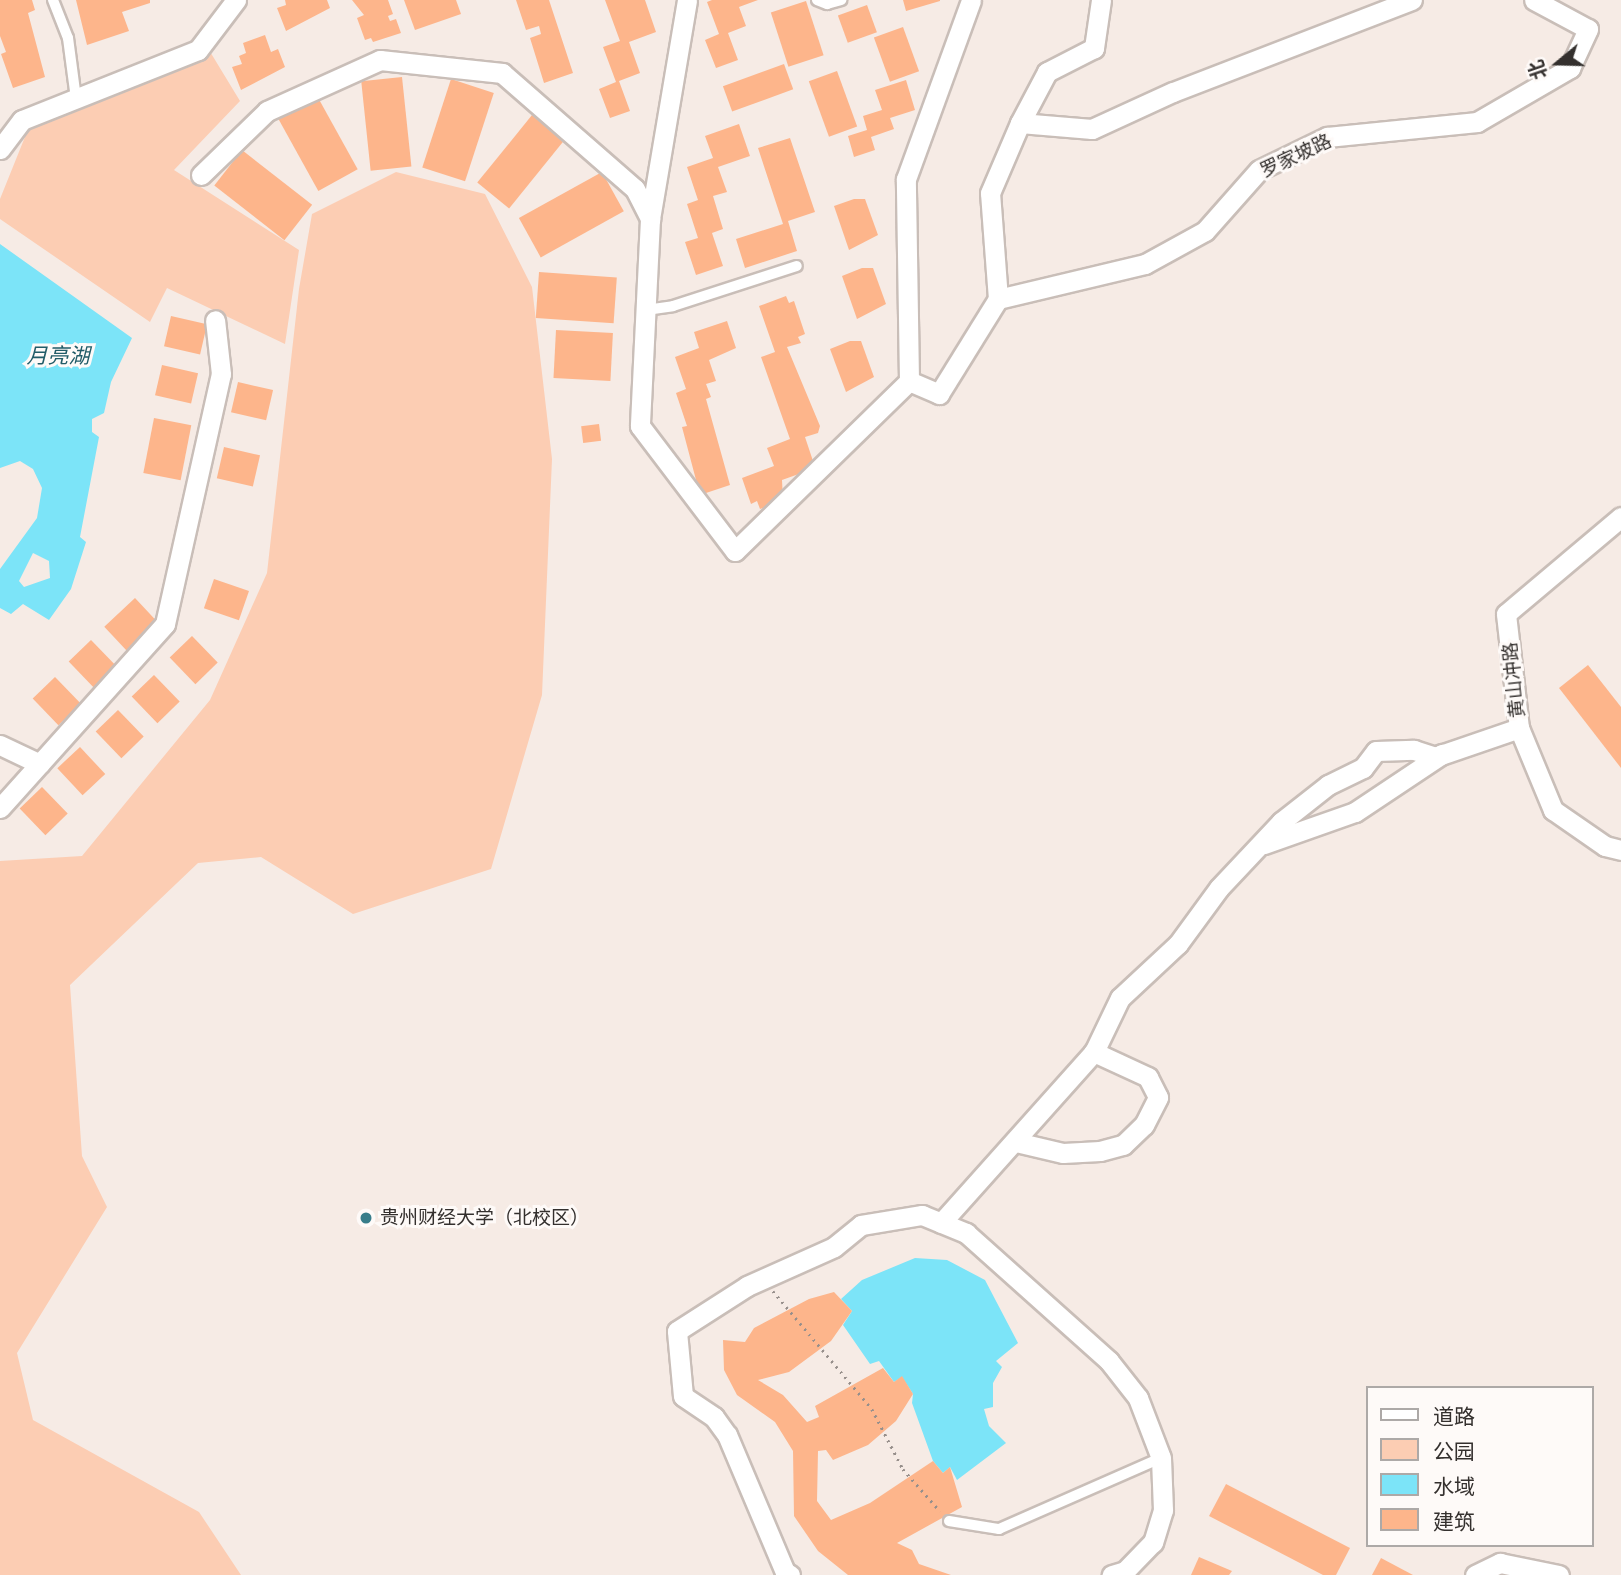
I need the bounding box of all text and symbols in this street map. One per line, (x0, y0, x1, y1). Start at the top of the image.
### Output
north arrow (1523, 28, 1593, 98)
text: 北 (1524, 57, 1552, 83)
street label: 罗家坡路 (1257, 130, 1335, 182)
water label: 月亮湖 (27, 343, 89, 369)
street label: 黄山冲路 (1499, 641, 1529, 719)
place label: 贵州财经大学（北校区） (380, 1207, 589, 1229)
marker: 贵州财经大学（北校区） (358, 1210, 374, 1226)
legend (1366, 1386, 1593, 1547)
text: 道路 (1433, 1405, 1475, 1429)
text: 公园 (1433, 1440, 1475, 1464)
text: 水域 (1433, 1475, 1475, 1499)
text: 建筑 (1433, 1510, 1475, 1534)

